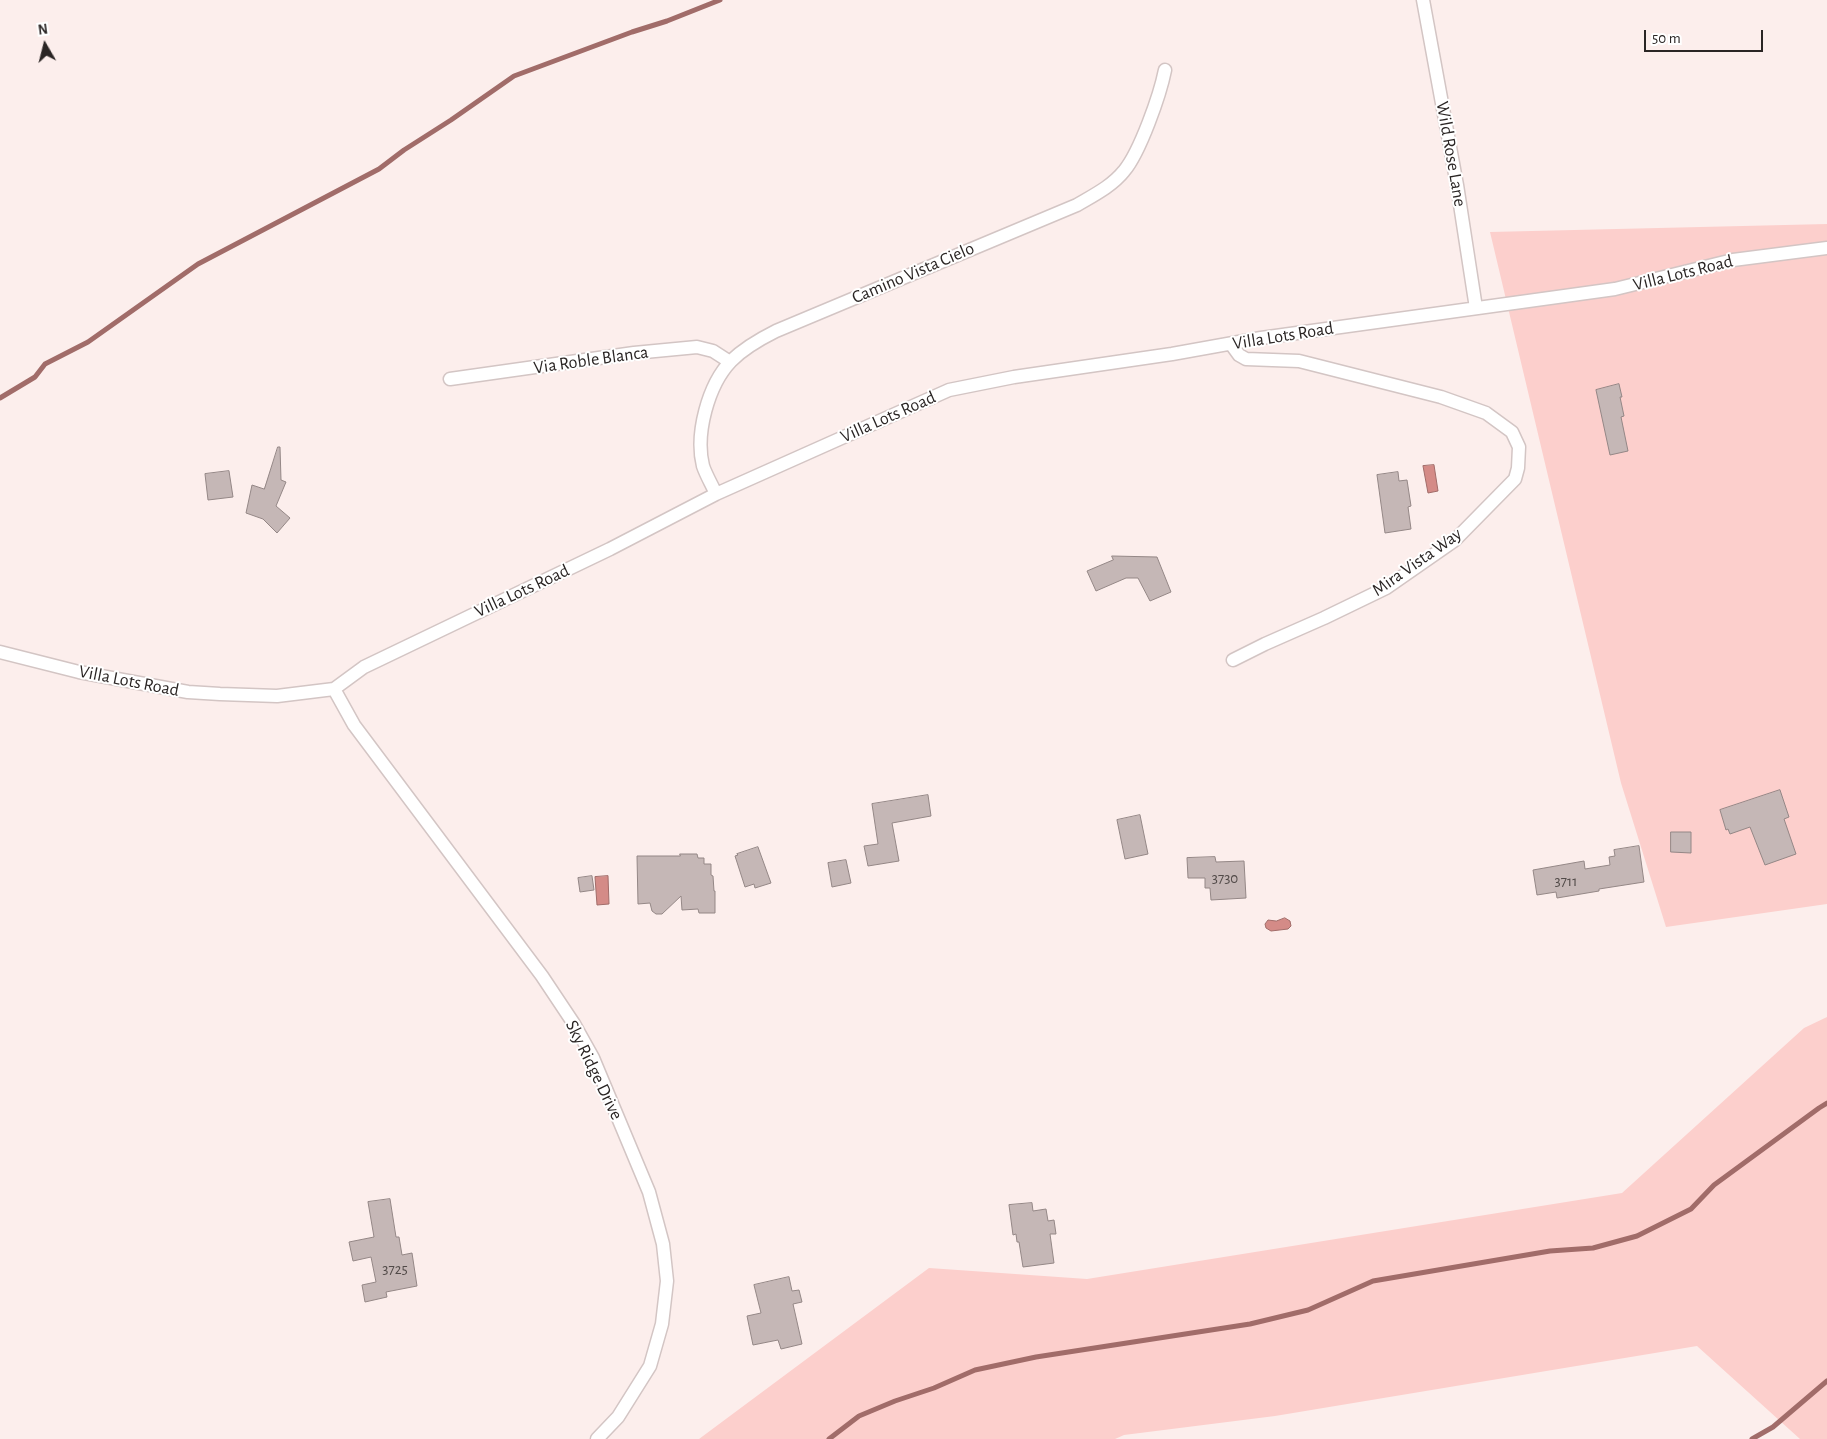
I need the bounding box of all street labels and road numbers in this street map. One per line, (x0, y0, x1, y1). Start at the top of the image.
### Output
street label: Wild Rose Lane (1431, 100, 1471, 208)
street label: Camino Vista Cielo (849, 237, 977, 309)
street label: Villa Lots Road (1631, 250, 1735, 296)
street label: Villa Lots Road (1231, 317, 1335, 355)
street label: Via Roble Blanca (532, 341, 650, 379)
street label: Villa Lots Road (837, 386, 939, 448)
street label: Mira Vista Way (1368, 523, 1466, 601)
street label: Villa Lots Road (471, 560, 573, 622)
street label: Villa Lots Road (77, 661, 181, 701)
street label: Sky Ridge Drive (561, 1017, 627, 1123)

